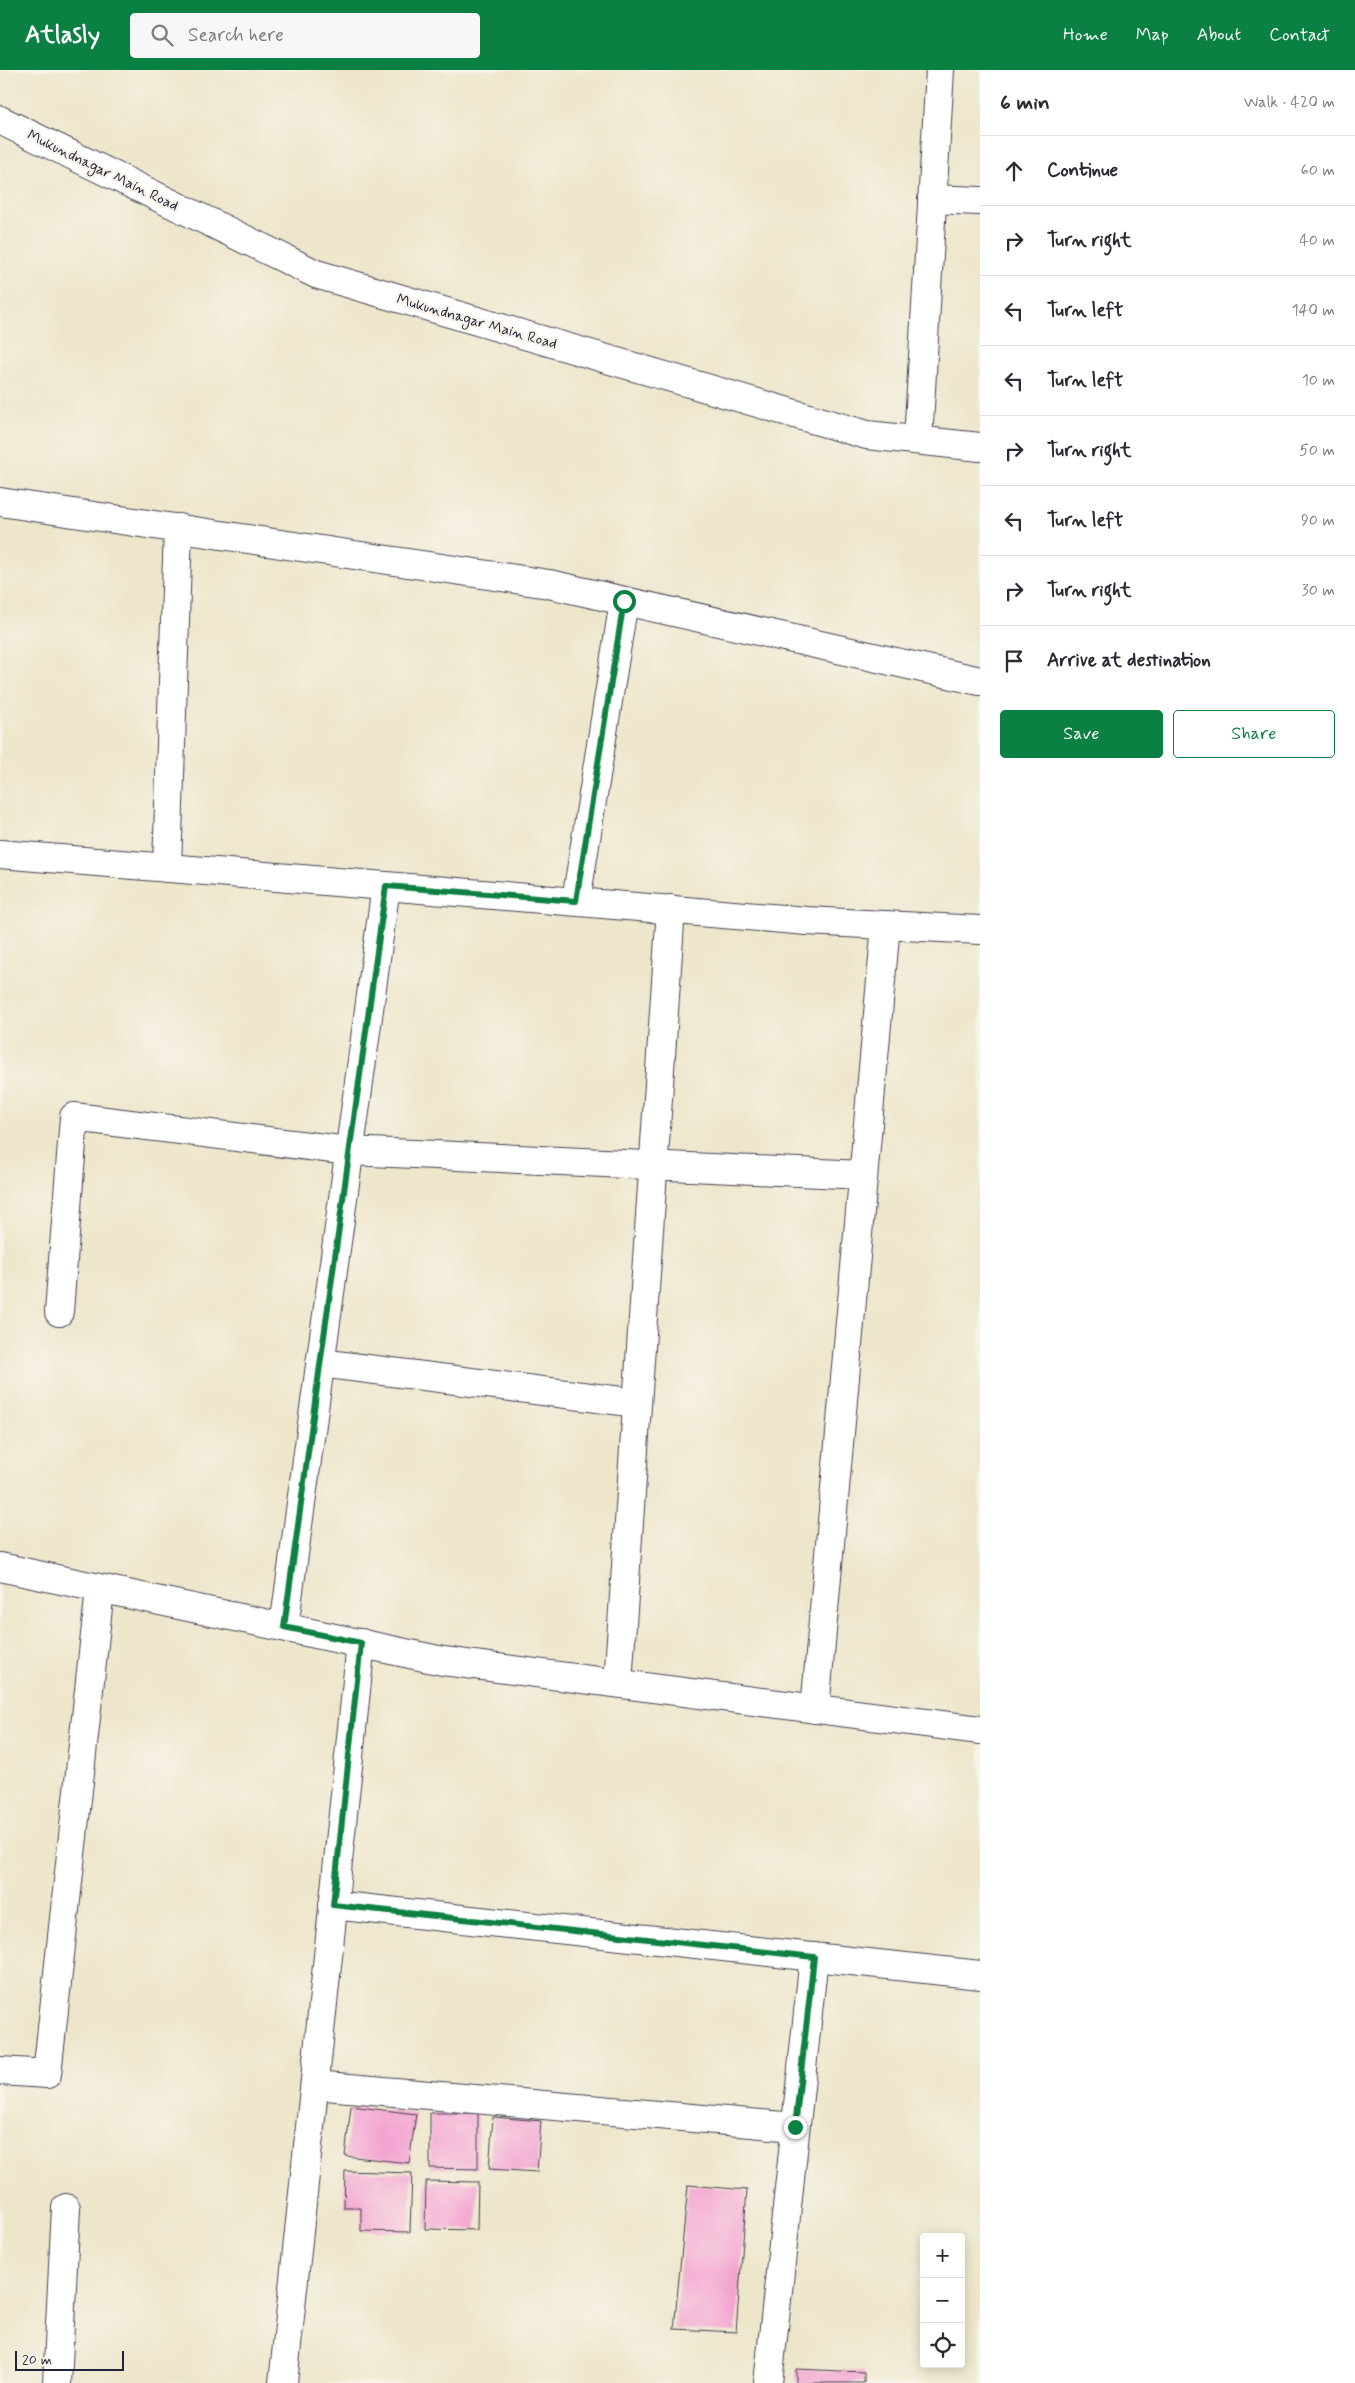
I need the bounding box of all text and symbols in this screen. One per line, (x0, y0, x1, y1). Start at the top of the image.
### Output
search box (130, 13, 480, 58)
text: Atlasly (25, 20, 100, 51)
icon: search (148, 21, 176, 49)
text: Search here (188, 23, 284, 48)
text: Home (1063, 23, 1108, 47)
text: Map (1136, 23, 1169, 47)
text: About (1197, 23, 1241, 47)
text: Contact (1269, 23, 1330, 47)
text: 6 min (1000, 89, 1050, 117)
text: Walk · 420 m (1244, 92, 1335, 113)
street label: Mukundnagar Main Road (23, 125, 182, 217)
icon: ahead (1000, 157, 1028, 185)
text: Continue (1047, 158, 1118, 183)
text: 60 m (1301, 160, 1335, 181)
icon: right (1000, 227, 1028, 255)
text: Turn right (1047, 228, 1131, 253)
text: 40 m (1299, 230, 1335, 251)
street label: Mukundnagar Main Road (394, 289, 559, 355)
icon: left (1000, 297, 1028, 325)
text: Turn left (1047, 298, 1123, 323)
text: 140 m (1291, 300, 1335, 321)
icon: left (1000, 367, 1028, 395)
text: Turn left (1047, 368, 1123, 393)
text: 10 m (1302, 370, 1335, 391)
icon: right (1000, 437, 1028, 465)
text: Turn right (1047, 438, 1131, 463)
text: 50 m (1299, 440, 1335, 461)
icon: left (1000, 507, 1028, 535)
text: Turn left (1047, 508, 1123, 533)
text: 90 m (1301, 510, 1335, 531)
icon: right (1000, 577, 1028, 605)
text: Turn right (1047, 578, 1131, 603)
text: 30 m (1302, 580, 1335, 601)
route start (613, 590, 636, 613)
icon: arrive (1000, 647, 1028, 675)
text: Arrive at destination (1047, 648, 1211, 673)
button: Save (1000, 710, 1163, 758)
button: Share (1173, 710, 1335, 758)
route end (784, 2116, 807, 2139)
map controls (920, 2233, 965, 2368)
button: + (920, 2233, 965, 2278)
button: − (920, 2278, 965, 2323)
button: locate (920, 2323, 965, 2368)
scale bar (15, 2348, 124, 2371)
text: 20 m (22, 2351, 52, 2369)

